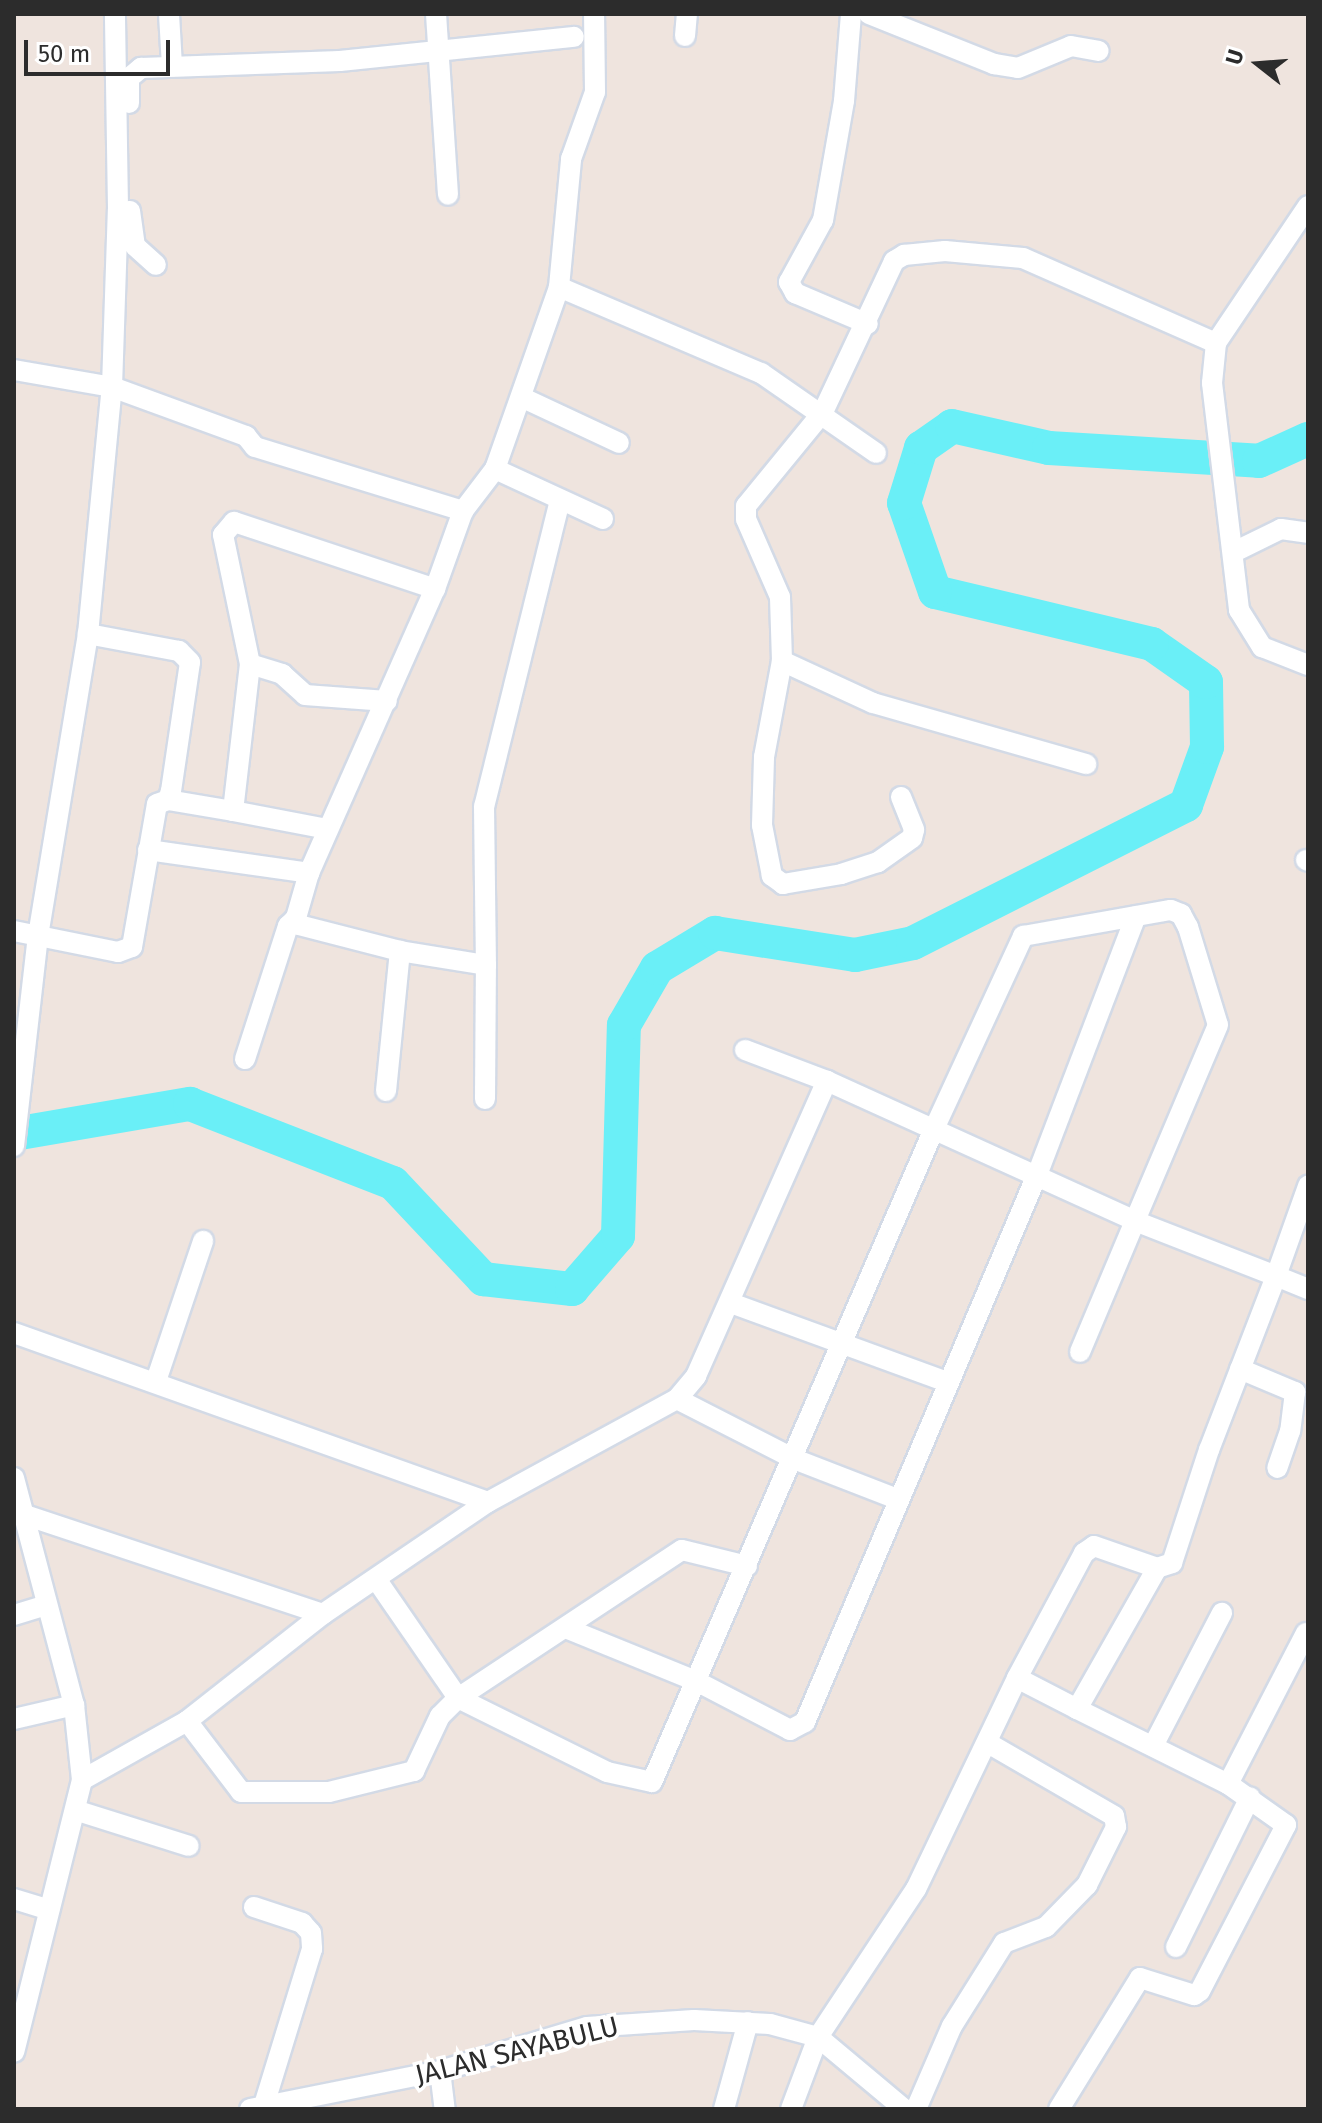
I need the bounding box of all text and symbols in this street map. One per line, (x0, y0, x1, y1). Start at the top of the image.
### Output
scale bar (28, 24, 174, 74)
north arrow (1218, 24, 1298, 104)
text: 50 m (38, 40, 90, 68)
text: U (1220, 46, 1250, 68)
street label: JALAN SAYABULU (412, 2010, 622, 2092)

